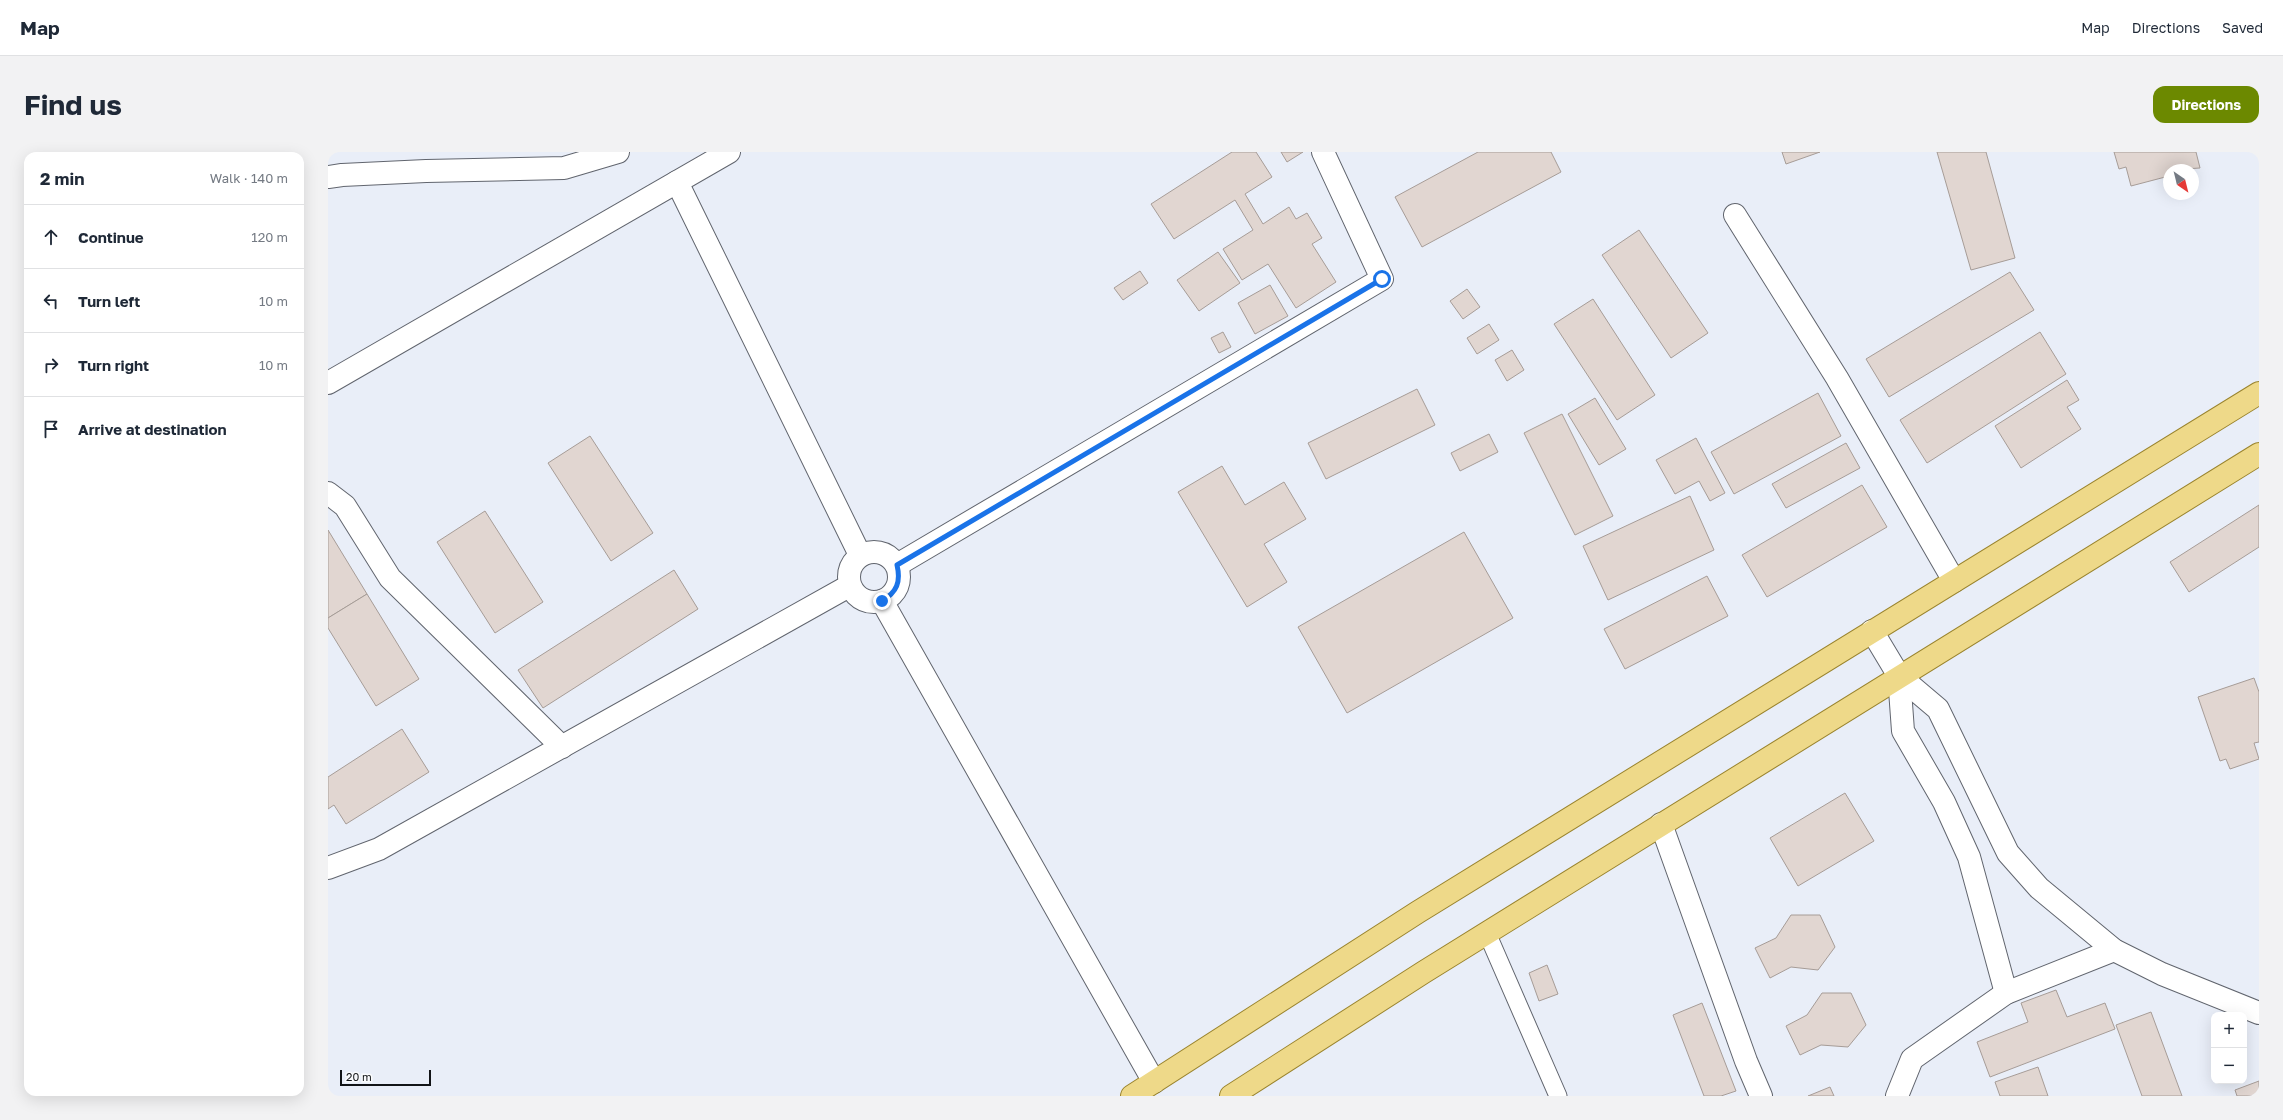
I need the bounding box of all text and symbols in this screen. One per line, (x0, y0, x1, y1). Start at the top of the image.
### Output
text: Map (20, 16, 60, 39)
text: Map (2081, 19, 2110, 36)
text: Directions (2132, 19, 2200, 36)
text: Saved (2222, 19, 2263, 36)
button: Directions (2153, 86, 2259, 123)
text: Find us (24, 88, 122, 121)
north arrow (2163, 164, 2199, 200)
text: 2 min (40, 168, 84, 189)
text: Walk · 140 m (210, 170, 288, 186)
icon: ahead (40, 226, 62, 248)
text: Continue (78, 228, 144, 246)
text: 120 m (251, 229, 288, 245)
route start (1373, 270, 1391, 288)
icon: left (40, 290, 62, 312)
text: Turn left (78, 292, 140, 310)
text: 10 m (259, 293, 288, 309)
icon: right (40, 354, 62, 376)
text: Turn right (78, 356, 149, 374)
text: 10 m (259, 357, 288, 373)
icon: arrive (40, 418, 62, 440)
text: Arrive at destination (78, 420, 227, 438)
route end (873, 592, 891, 610)
map controls (2211, 1012, 2247, 1084)
button: + (2211, 1012, 2247, 1048)
button: − (2211, 1048, 2247, 1084)
scale bar (340, 1068, 431, 1087)
text: 20 m (346, 1070, 372, 1083)

